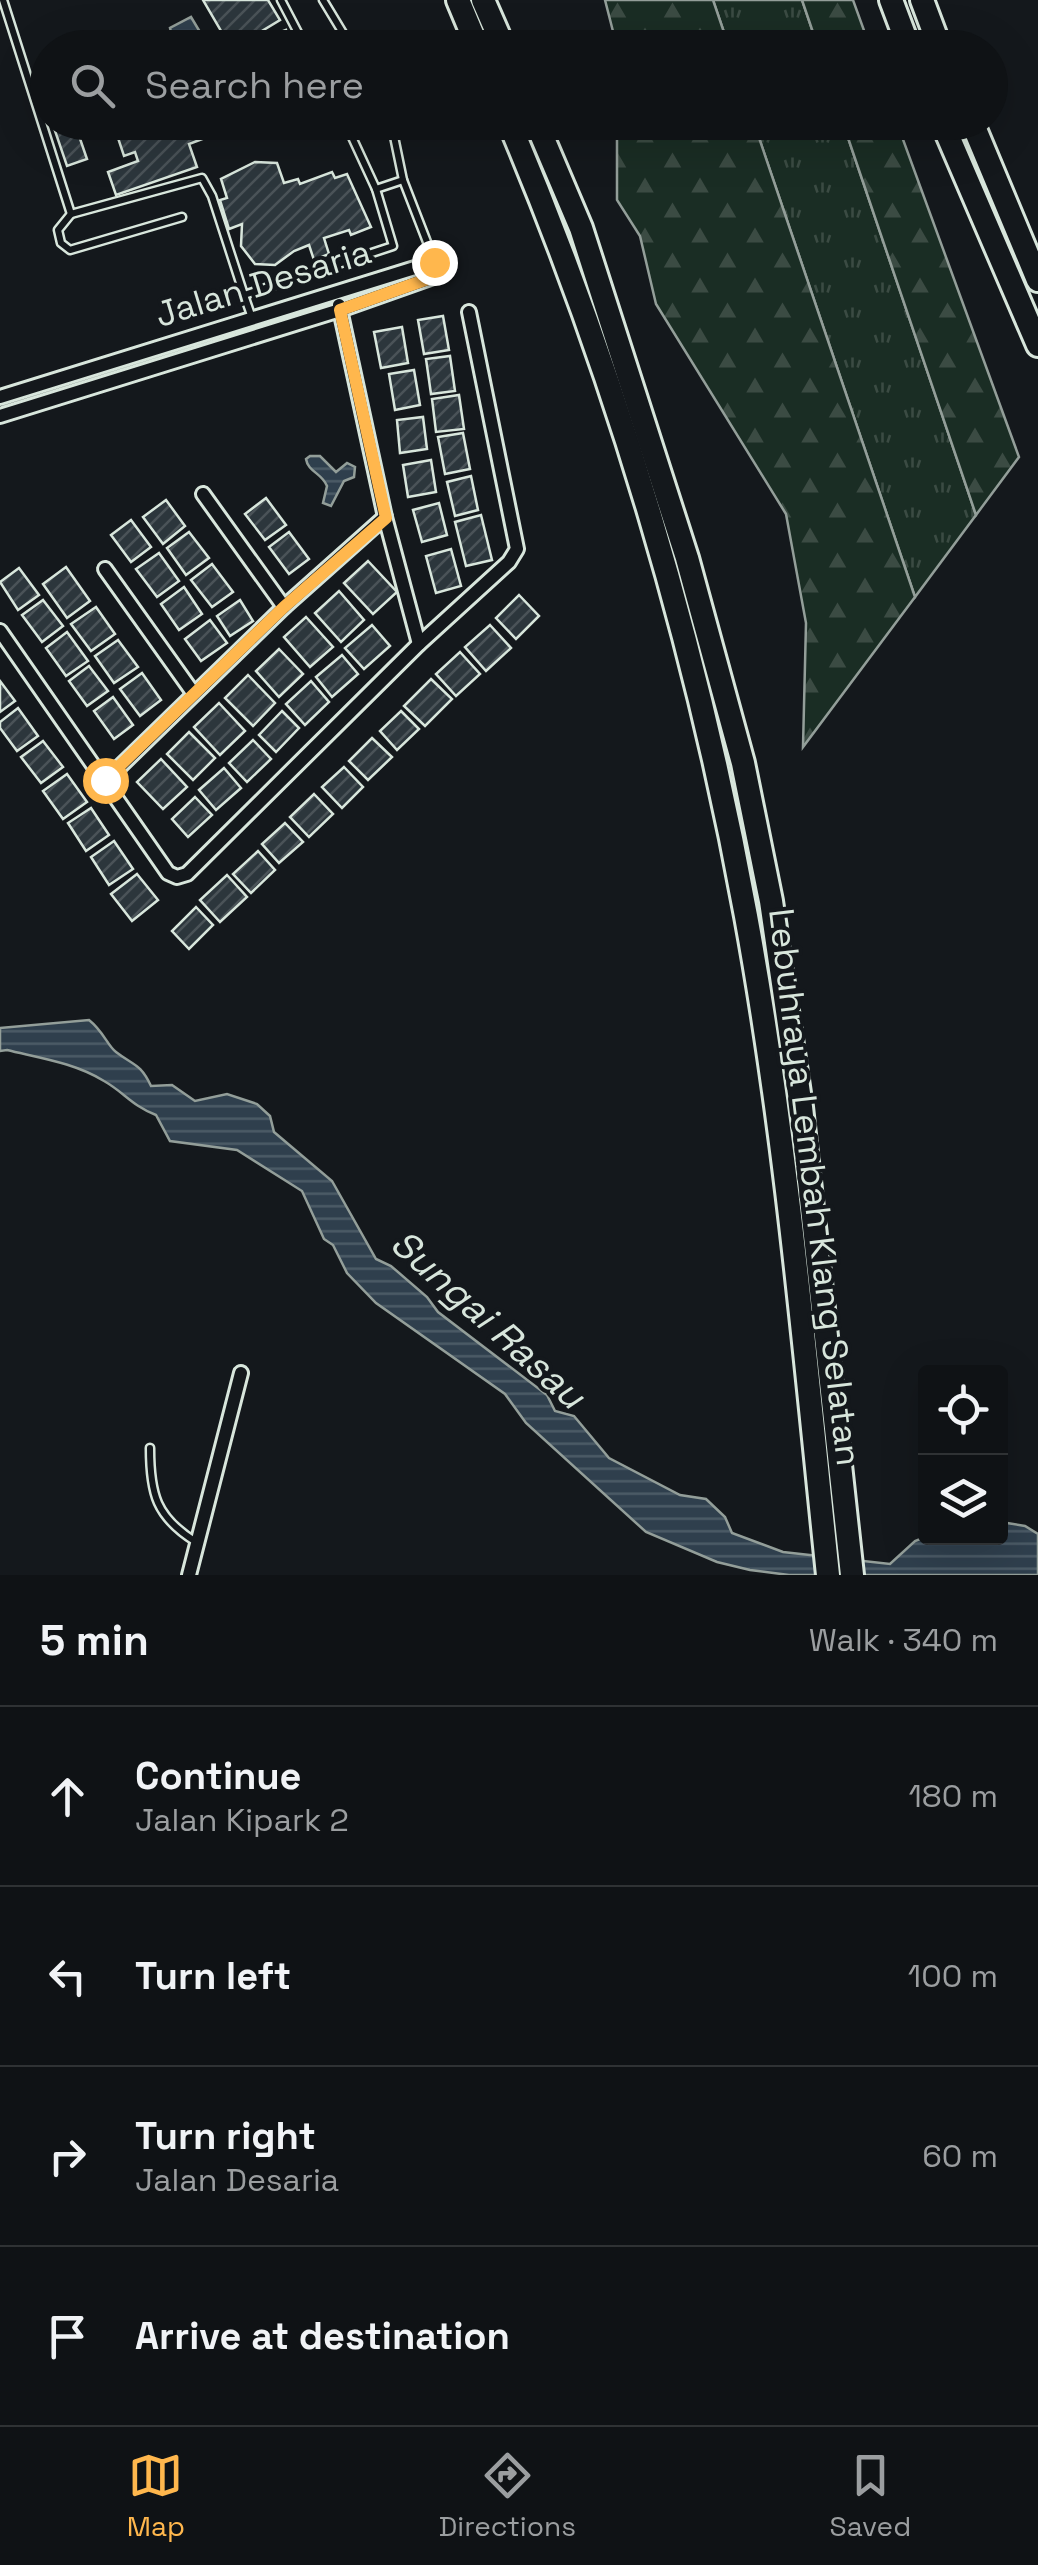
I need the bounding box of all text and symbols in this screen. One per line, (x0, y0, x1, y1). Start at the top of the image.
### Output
search box (30, 30, 1008, 140)
icon: search (65, 58, 120, 113)
text: Search here (145, 61, 364, 109)
street label: Jalan Desaria (150, 229, 376, 337)
route end (412, 240, 458, 286)
route start (83, 758, 129, 804)
street label: Lebuhraya Lembah Klang Selatan (759, 906, 871, 1468)
water label: Sungai Rasau (381, 1219, 597, 1420)
map controls (918, 1365, 1008, 1545)
button: locate (918, 1365, 1008, 1455)
button: layers (918, 1455, 1008, 1545)
text: 5 min (40, 1614, 149, 1667)
text: Walk · 340 m (809, 1620, 998, 1660)
text: Continue (135, 1752, 301, 1800)
icon: ahead (40, 1769, 95, 1824)
text: 180 m (908, 1776, 998, 1816)
text: Jalan Kipark 2 (135, 1800, 349, 1840)
icon: left (40, 1949, 95, 2004)
text: Turn left (135, 1952, 291, 2000)
text: 100 m (908, 1956, 998, 1996)
text: Turn right (135, 2112, 316, 2160)
icon: right (40, 2129, 95, 2184)
text: 60 m (922, 2136, 998, 2176)
text: Jalan Desaria (135, 2160, 339, 2200)
icon: arrive (40, 2309, 95, 2364)
text: Arrive at destination (135, 2312, 510, 2360)
tab: Map (127, 2448, 185, 2544)
tab: Directions (439, 2448, 576, 2544)
tab: Saved (830, 2448, 911, 2544)

